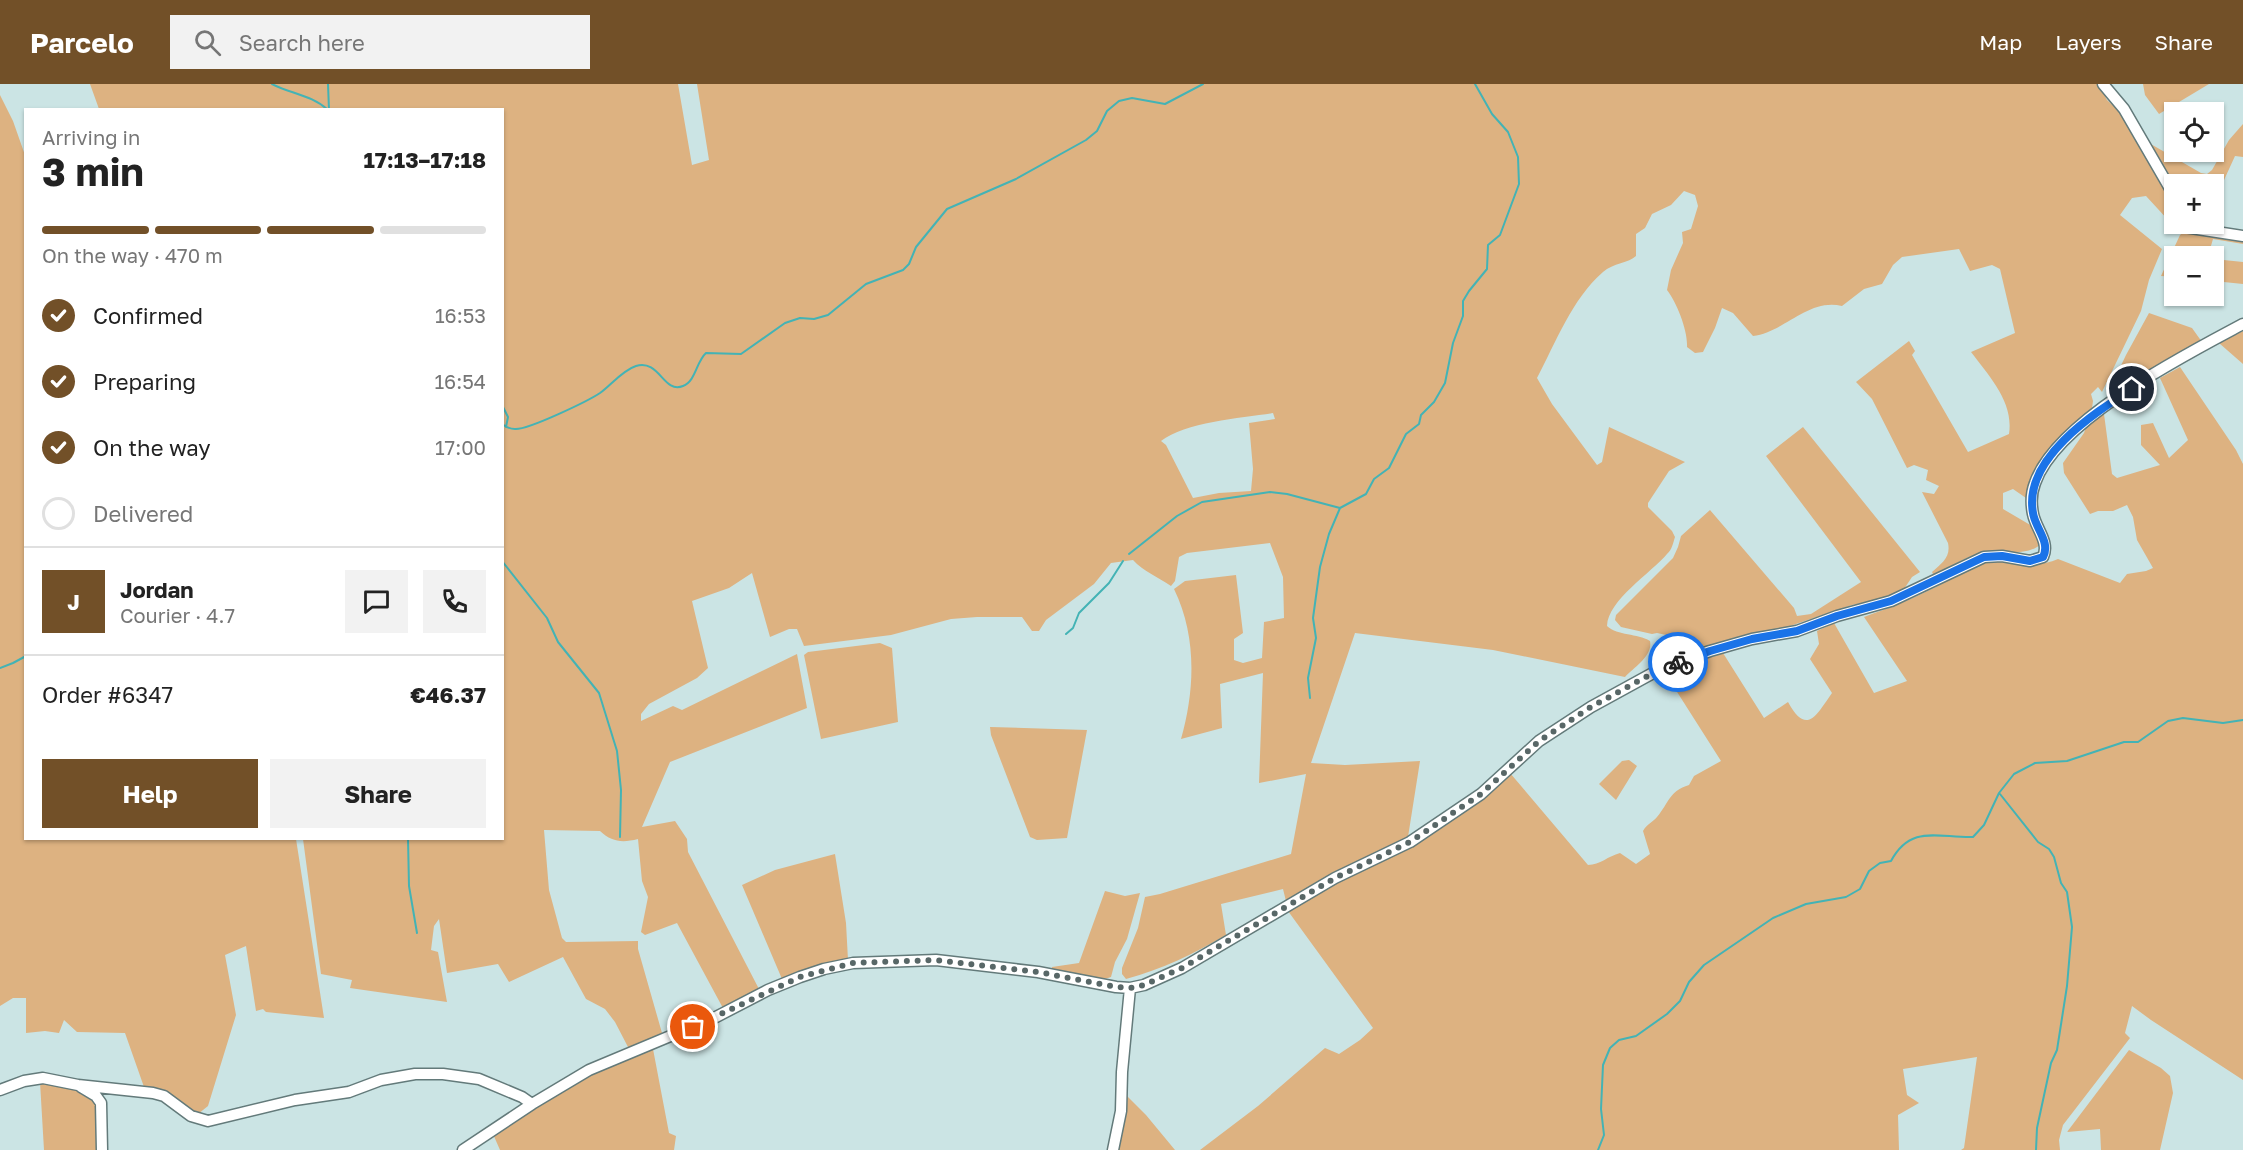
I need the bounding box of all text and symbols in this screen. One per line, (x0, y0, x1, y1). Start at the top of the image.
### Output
search box (170, 15, 590, 69)
text: Parcelo (30, 26, 134, 59)
icon: search (191, 26, 224, 59)
text: Search here (239, 29, 365, 56)
text: Map (1979, 29, 2022, 55)
text: Layers (2055, 29, 2122, 55)
text: Share (2155, 29, 2213, 55)
map controls (2164, 102, 2224, 306)
button: locate (2164, 102, 2224, 162)
text: Arriving in (42, 125, 140, 149)
text: 17:13–17:18 (363, 146, 486, 173)
text: 3 min (42, 148, 144, 195)
button: + (2164, 174, 2224, 234)
text: On the way · 470 m (42, 243, 223, 267)
button: − (2164, 246, 2224, 306)
icon: check (42, 299, 75, 332)
text: Confirmed (93, 302, 203, 329)
text: 16:53 (435, 303, 486, 327)
pin (2106, 363, 2157, 414)
icon: check (42, 365, 75, 398)
text: Preparing (93, 368, 196, 395)
text: 16:54 (434, 369, 486, 393)
icon: home (2115, 372, 2148, 405)
icon: check (42, 431, 75, 464)
text: On the way (93, 434, 211, 461)
text: 17:00 (435, 435, 486, 459)
text: Delivered (93, 500, 193, 527)
button: chat (345, 570, 408, 633)
button: phone (423, 570, 486, 633)
text: Jordan (120, 576, 194, 603)
text: J (67, 588, 80, 615)
text: Courier · 4.7 (120, 603, 235, 627)
courier (1648, 632, 1708, 692)
icon: bike (1662, 646, 1695, 679)
text: Order #6347 (42, 681, 173, 708)
text: €46.37 (410, 681, 486, 708)
button: Help (42, 759, 258, 828)
button: Share (270, 759, 486, 828)
pin (667, 1001, 718, 1052)
icon: bag (676, 1010, 709, 1043)

